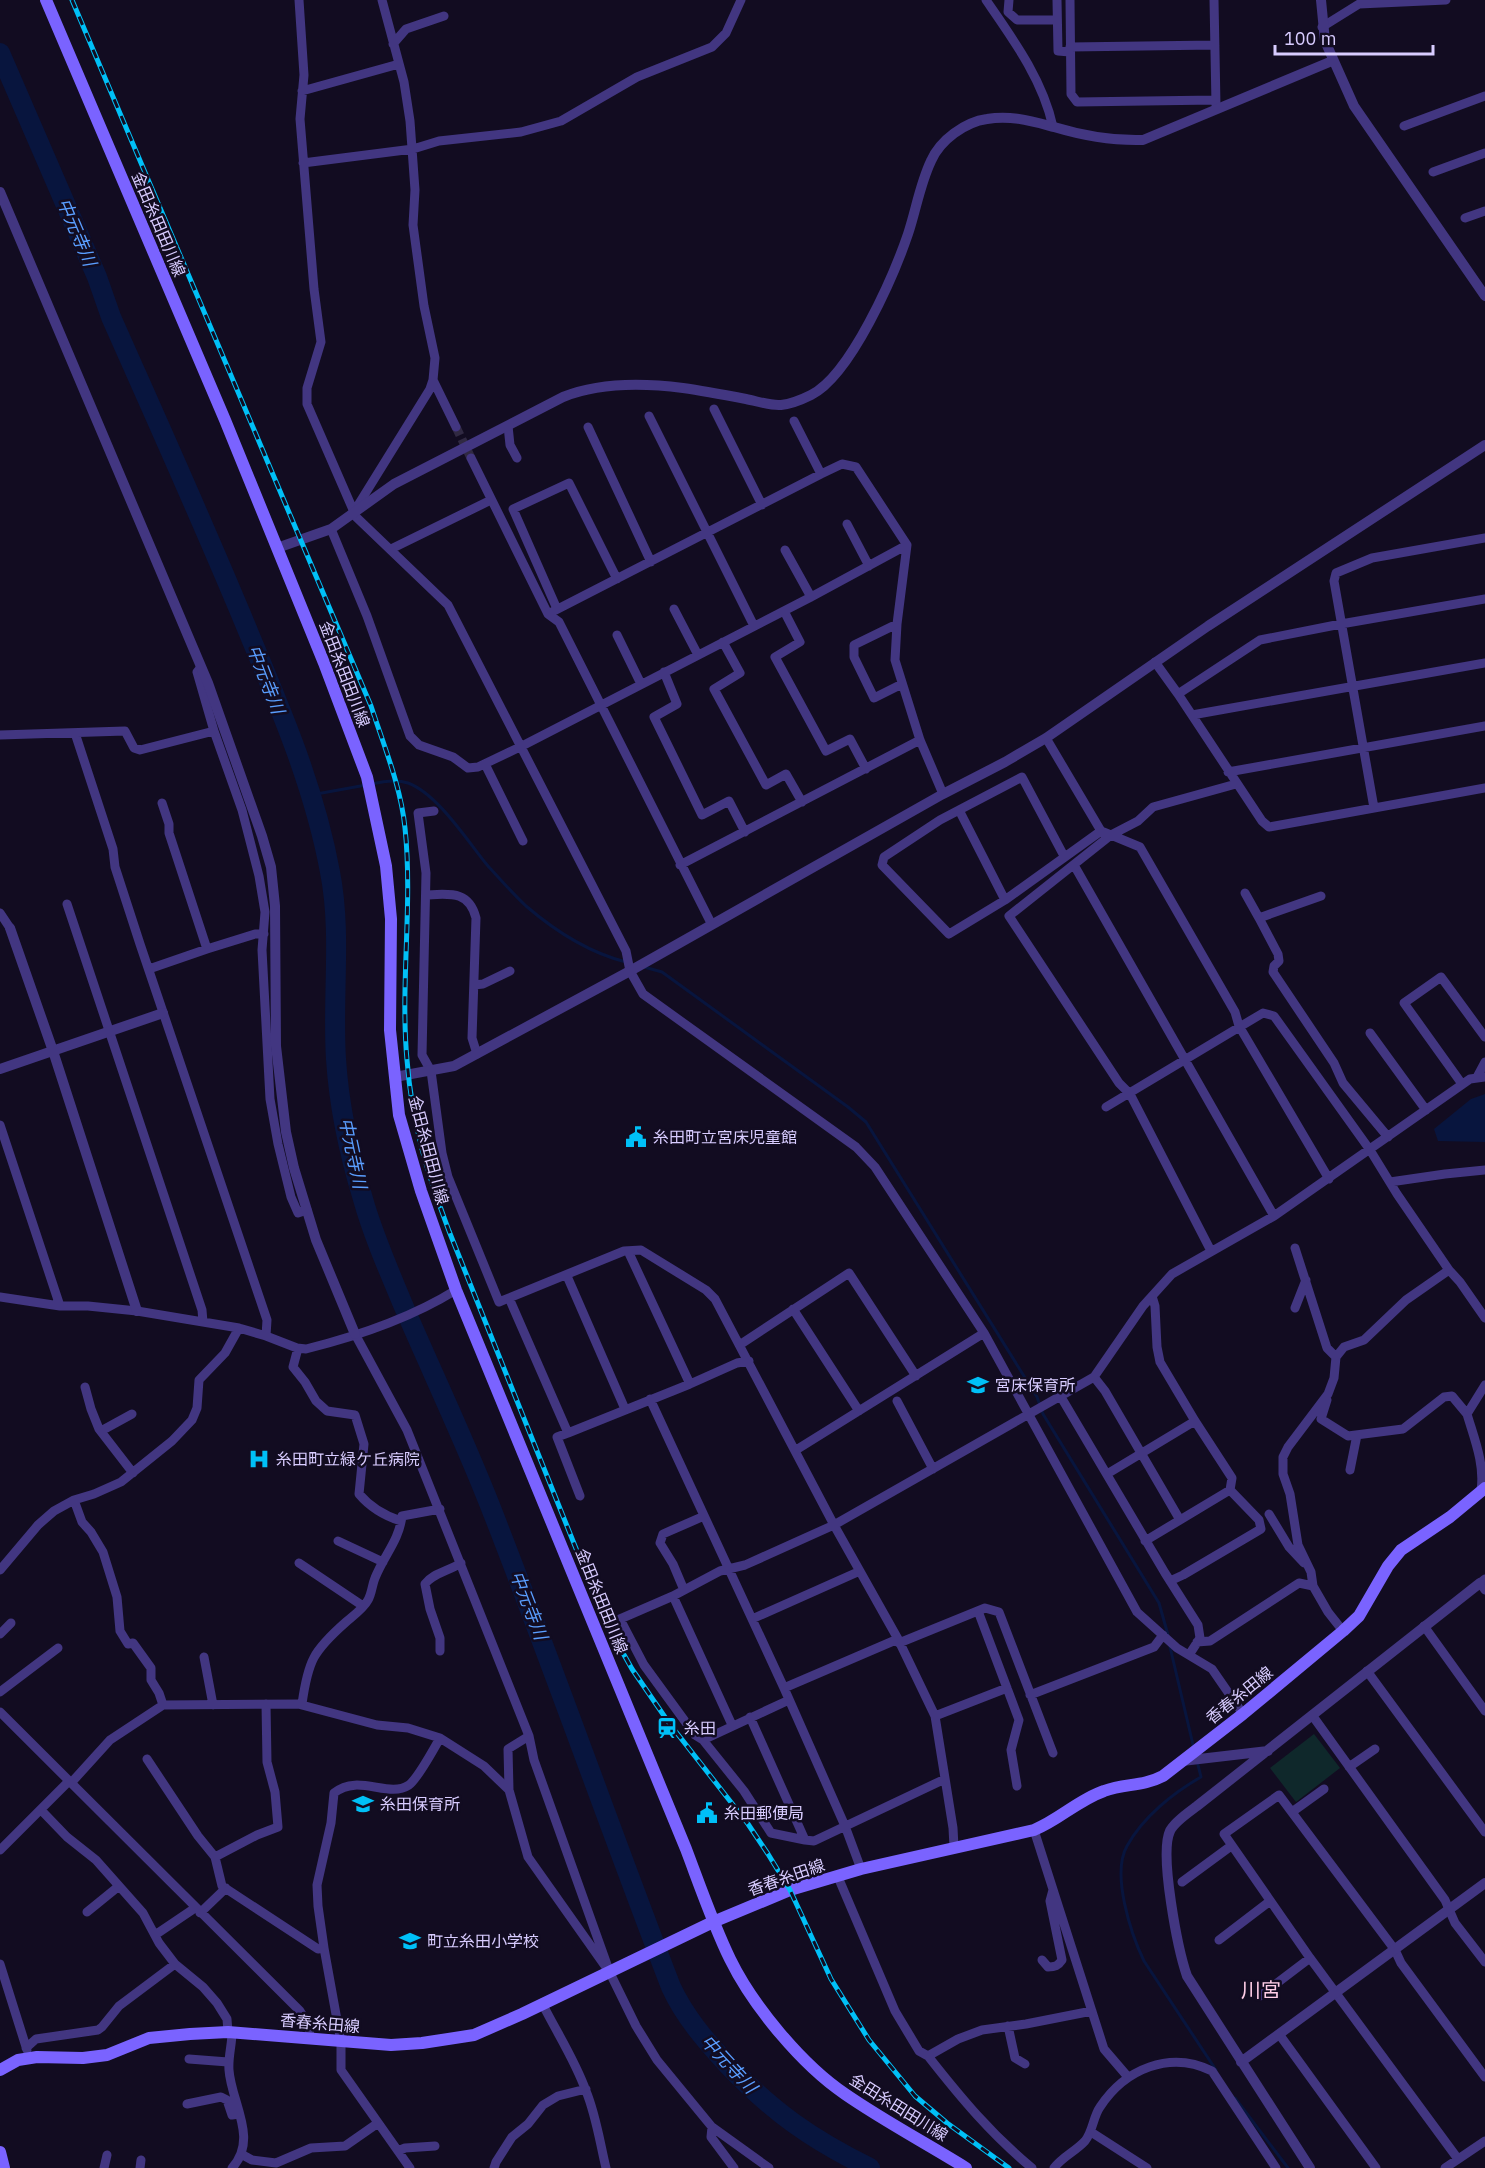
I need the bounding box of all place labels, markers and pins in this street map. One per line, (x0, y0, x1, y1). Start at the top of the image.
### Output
public building icon: 糸田町立宮床児童館 (624, 1125, 648, 1149)
place label: 糸田町立宮床児童館 (653, 1127, 797, 1147)
school or university icon: 宮床保育所 (966, 1373, 990, 1397)
place label: 宮床保育所 (995, 1375, 1075, 1395)
hospital icon: 糸田町立緑ケ丘病院 (247, 1447, 271, 1471)
place label: 糸田町立緑ケ丘病院 (276, 1449, 420, 1469)
station icon: 糸田 (655, 1716, 679, 1740)
place label: 糸田 (684, 1718, 716, 1738)
school or university icon: 糸田保育所 (351, 1792, 375, 1816)
place label: 糸田保育所 (380, 1794, 460, 1814)
public building icon: 糸田郵便局 (695, 1801, 719, 1825)
place label: 糸田郵便局 (724, 1803, 804, 1823)
school or university icon: 町立糸田小学校 (398, 1929, 422, 1953)
place label: 町立糸田小学校 (427, 1931, 539, 1951)

